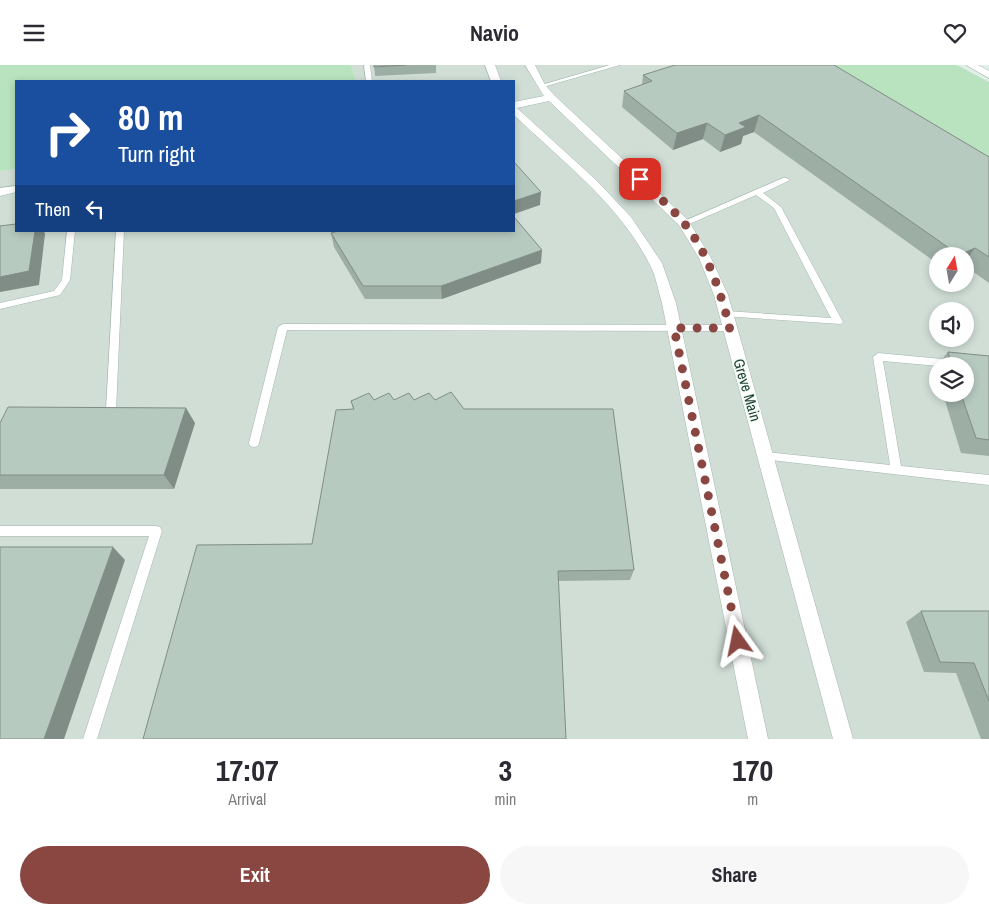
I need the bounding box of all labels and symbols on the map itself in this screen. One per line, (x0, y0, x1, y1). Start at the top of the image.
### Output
pin (619, 158, 661, 200)
north arrow (929, 247, 974, 293)
street label: Greve Main (729, 356, 766, 424)
position arrow (711, 614, 763, 666)

